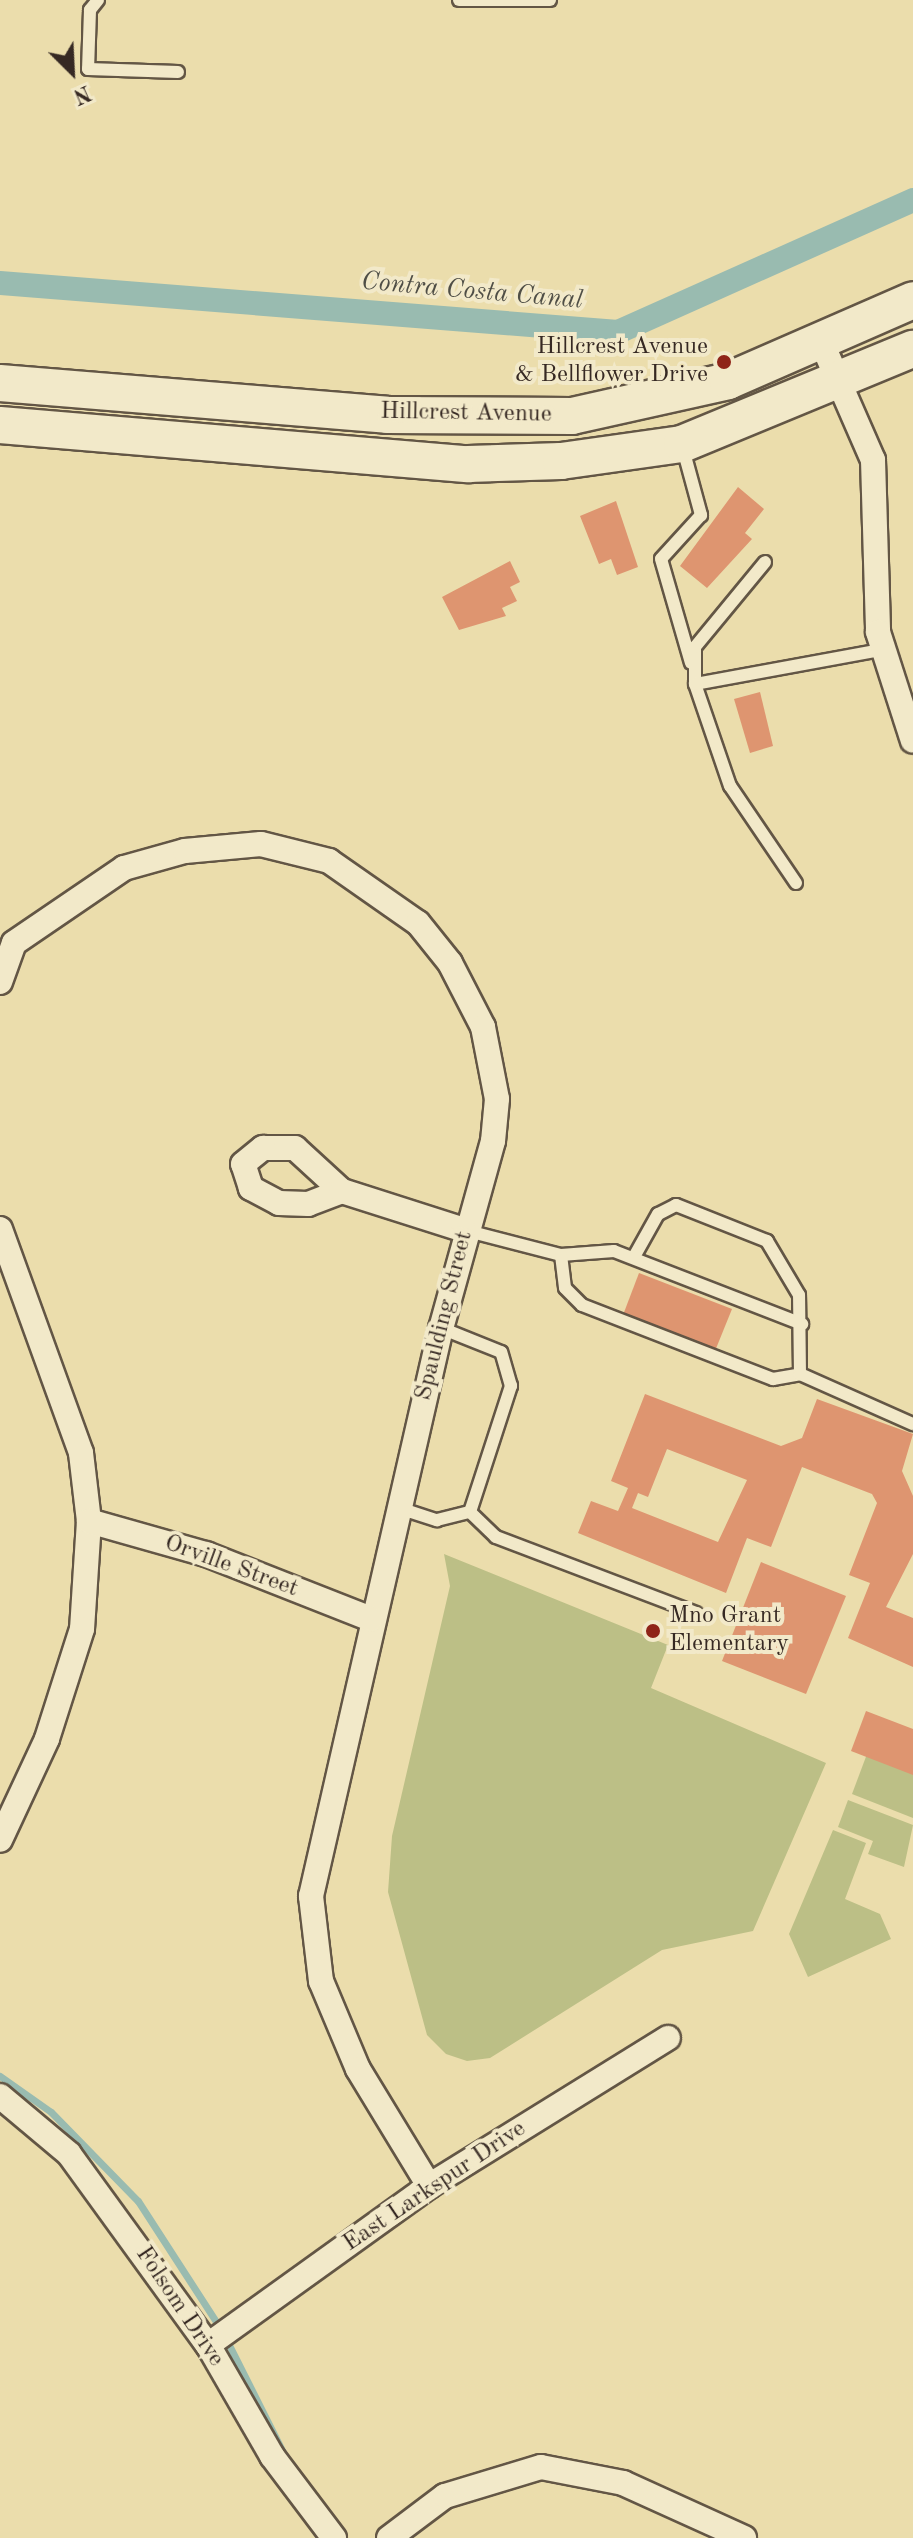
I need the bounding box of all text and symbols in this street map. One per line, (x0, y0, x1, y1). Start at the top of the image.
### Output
north arrow (32, 32, 112, 112)
text: N (70, 80, 94, 107)
water label: Contra Costa Canal (360, 267, 584, 317)
place label: Hillcrest Avenue & Bellflower Drive (515, 334, 708, 390)
marker: Hillcrest Avenue & Bellflower Drive (715, 353, 733, 371)
street label: Hillcrest Avenue (380, 398, 552, 430)
street label: Spaulding Street (410, 1228, 480, 1404)
street label: Orville Street (160, 1529, 302, 1605)
place label: Mno Grant Elementary (669, 1603, 789, 1659)
marker: Mno Grant Elementary (644, 1622, 662, 1640)
street label: East Larkspur Drive (338, 2115, 532, 2259)
street label: Folsom Drive (128, 2241, 230, 2373)

